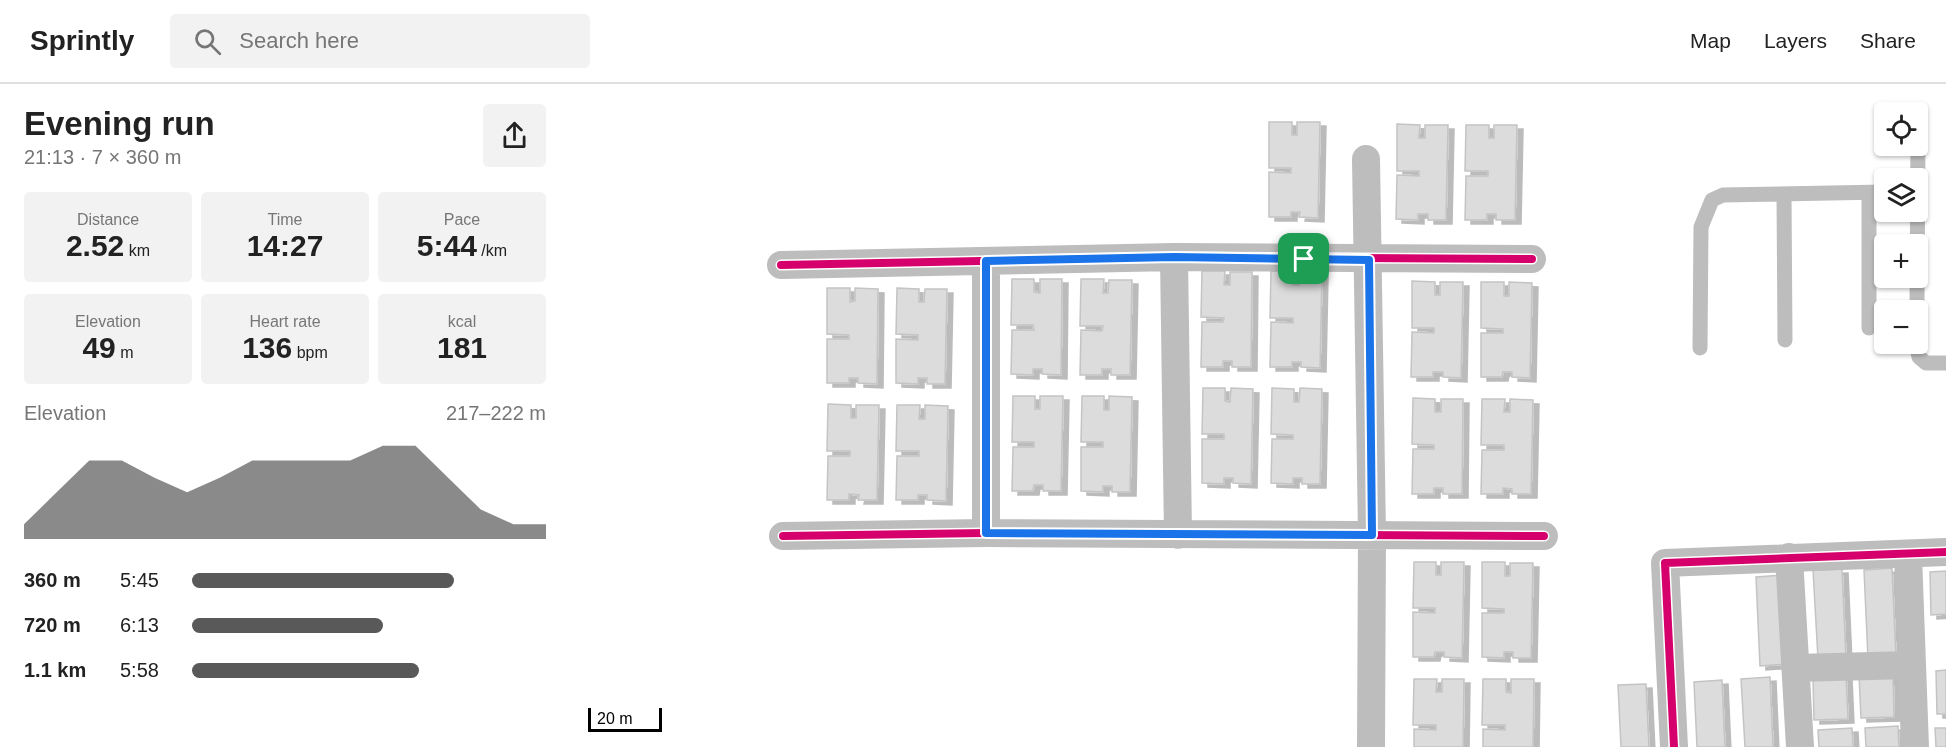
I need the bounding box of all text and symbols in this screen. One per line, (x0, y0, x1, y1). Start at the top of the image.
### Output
search box (170, 14, 590, 68)
text: Sprintly (30, 25, 134, 56)
icon: search (191, 25, 224, 58)
text: Search here (239, 28, 359, 53)
text: Map (1690, 29, 1731, 52)
text: Layers (1764, 29, 1827, 52)
text: Share (1860, 29, 1916, 52)
map controls (1874, 102, 1928, 354)
button: locate (1874, 102, 1928, 156)
button: share (483, 104, 546, 167)
text: Evening run (24, 105, 215, 142)
text: 21:13 · 7 × 360 m (24, 146, 181, 168)
button: layers (1874, 168, 1928, 222)
text: Distance (77, 211, 139, 228)
text: Time (268, 211, 302, 228)
text: Pace (444, 211, 480, 228)
text: 2.52 (66, 229, 124, 262)
text: 14:27 (247, 229, 323, 262)
text: 5:44 (417, 229, 477, 262)
pin (1278, 233, 1329, 284)
button: + (1874, 234, 1928, 288)
text: km (124, 242, 150, 259)
text: /km (477, 242, 507, 259)
icon: arrive (1287, 242, 1320, 275)
button: − (1874, 300, 1928, 354)
text: Elevation (75, 313, 141, 330)
text: Heart rate (249, 313, 321, 330)
text: kcal (448, 313, 476, 330)
text: 49 (82, 331, 116, 364)
text: 136 (242, 331, 292, 364)
text: 181 (437, 331, 487, 364)
text: m (116, 344, 134, 361)
text: bpm (292, 344, 328, 361)
text: Elevation (24, 402, 106, 424)
text: 217–222 m (446, 402, 546, 424)
text: 360 m (24, 569, 81, 591)
text: 5:45 (120, 569, 159, 591)
text: 720 m (24, 614, 81, 636)
text: 6:13 (120, 614, 159, 636)
text: 1.1 km (24, 659, 86, 681)
text: 5:58 (120, 659, 159, 681)
scale bar (588, 705, 662, 732)
text: 20 m (597, 710, 633, 727)

